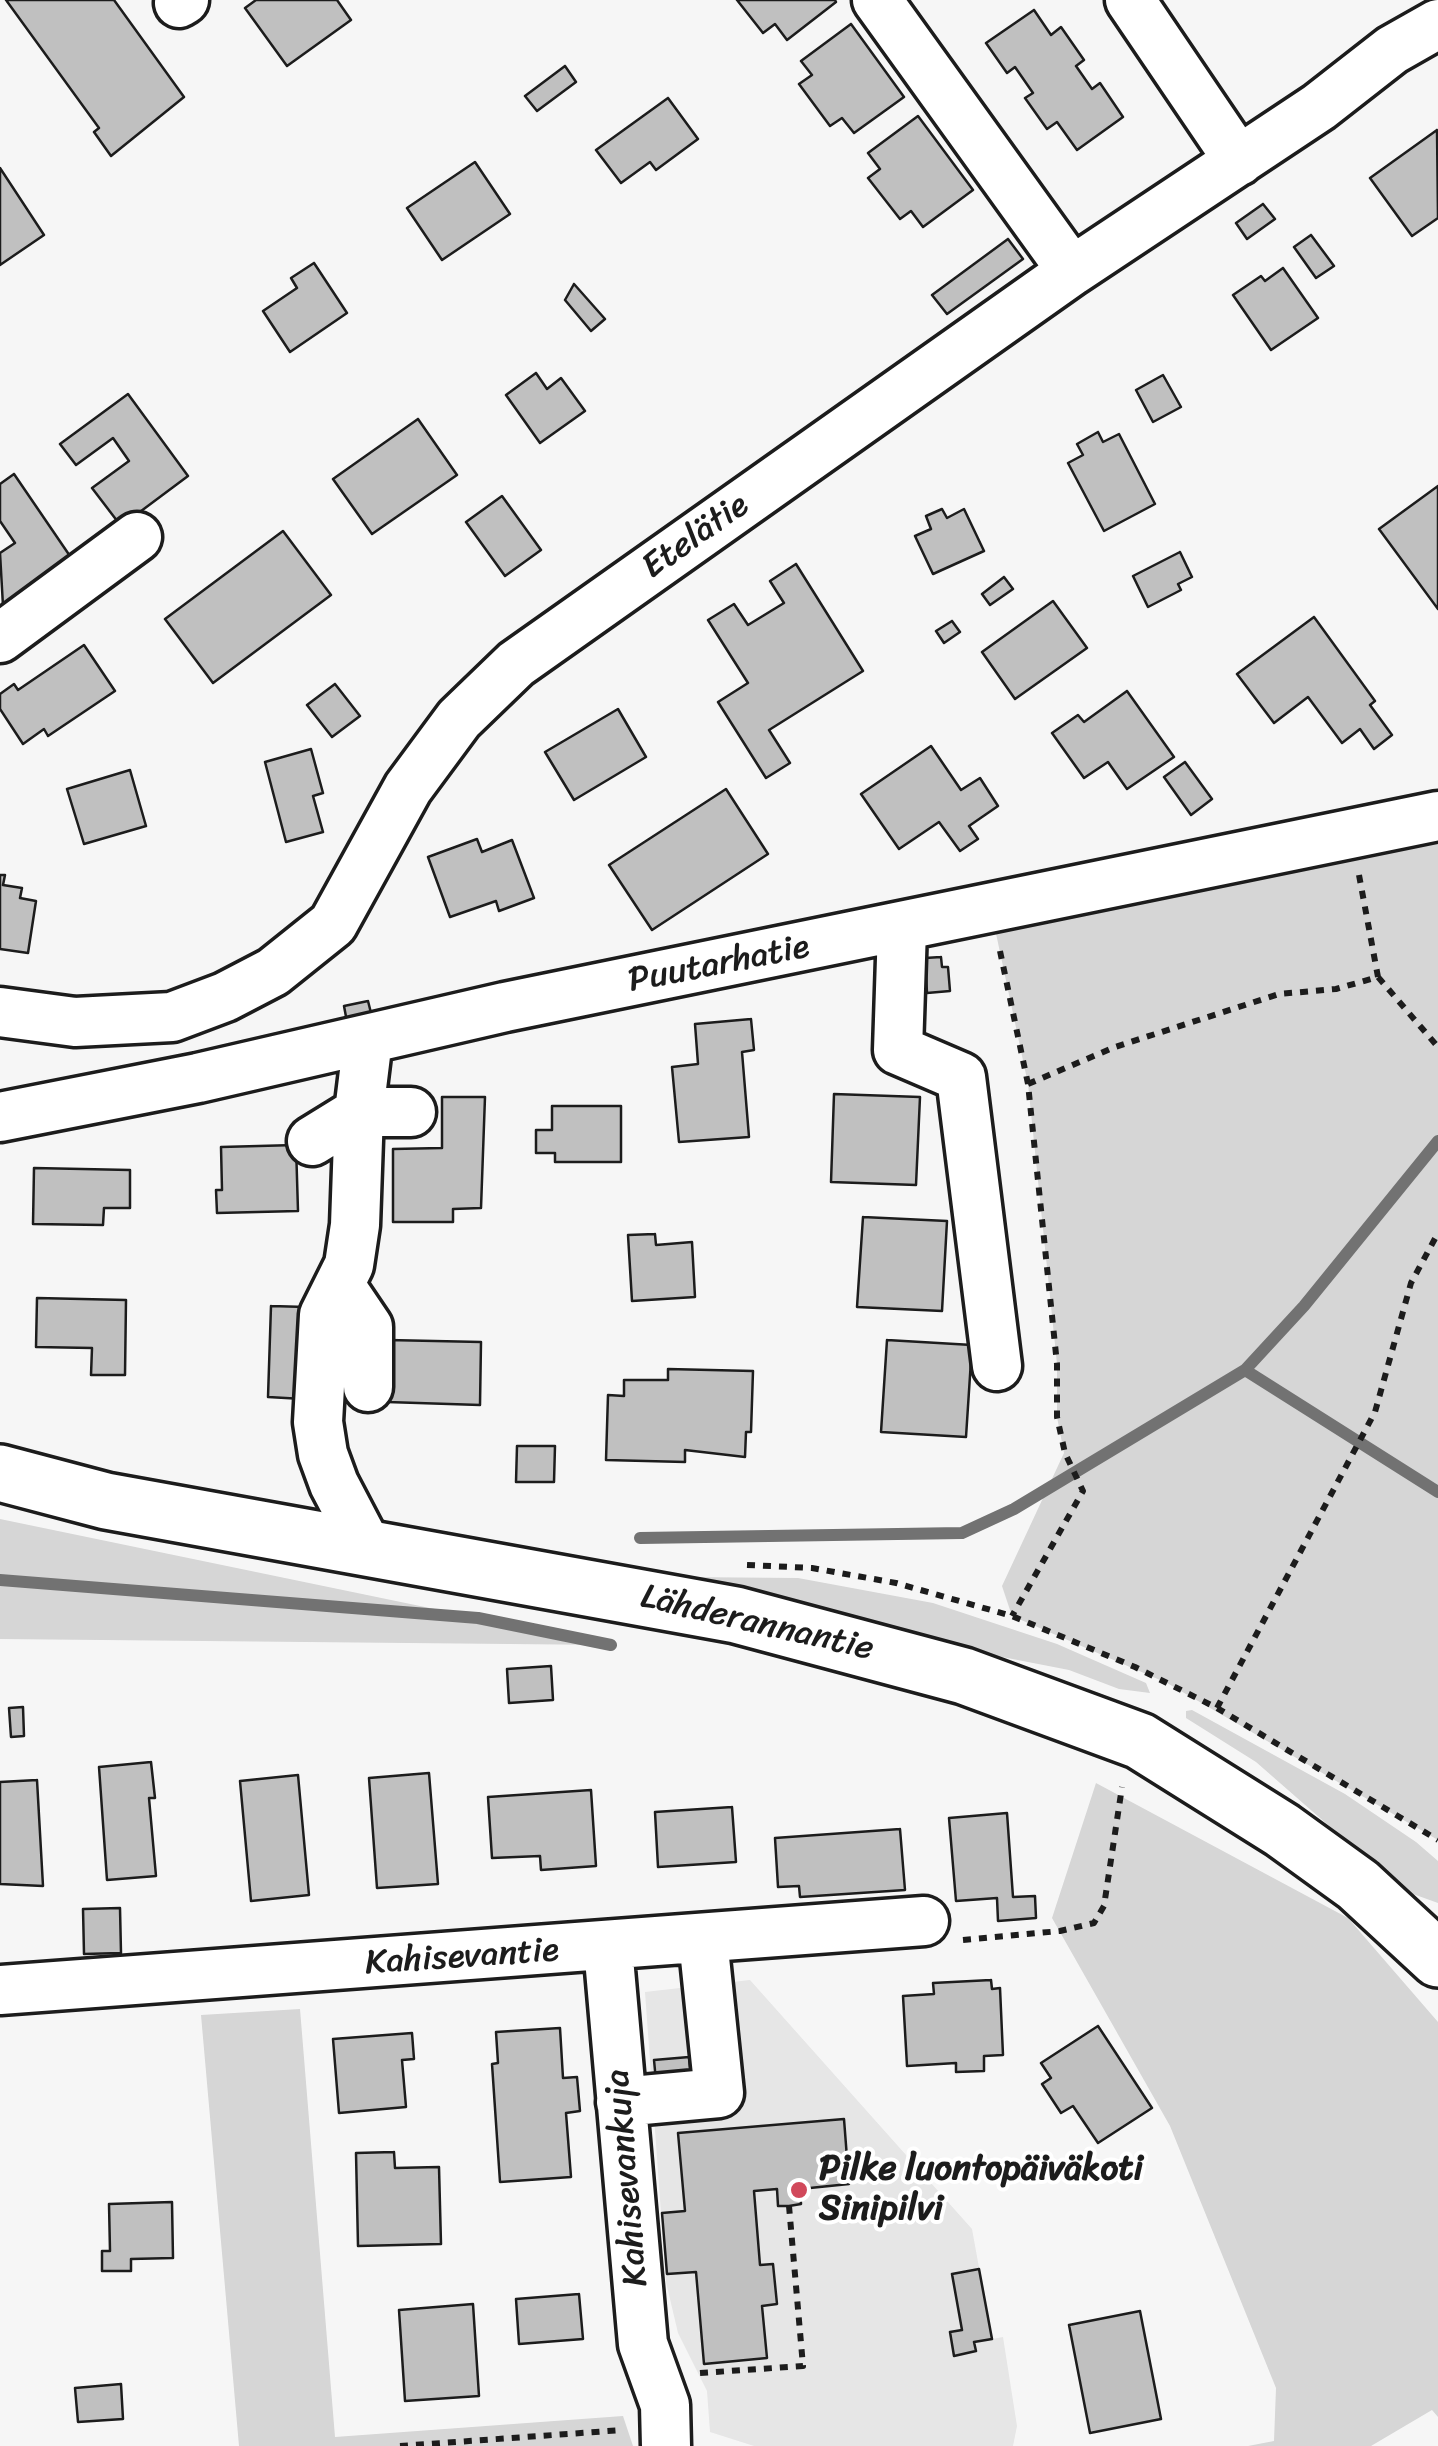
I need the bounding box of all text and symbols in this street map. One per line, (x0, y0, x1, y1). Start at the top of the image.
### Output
street label: Etelätie (634, 485, 758, 589)
street label: Puutarhatie (625, 927, 813, 1003)
street label: Lähderannantie (636, 1577, 878, 1671)
street label: Kahisevantie (364, 1930, 560, 1986)
street label: Kahisevankuja (598, 2068, 658, 2288)
place label: Pilke luontopäiväkoti Sinipilvi (819, 2149, 1143, 2231)
marker: Pilke luontopäiväkoti Sinipilvi (788, 2179, 810, 2201)

